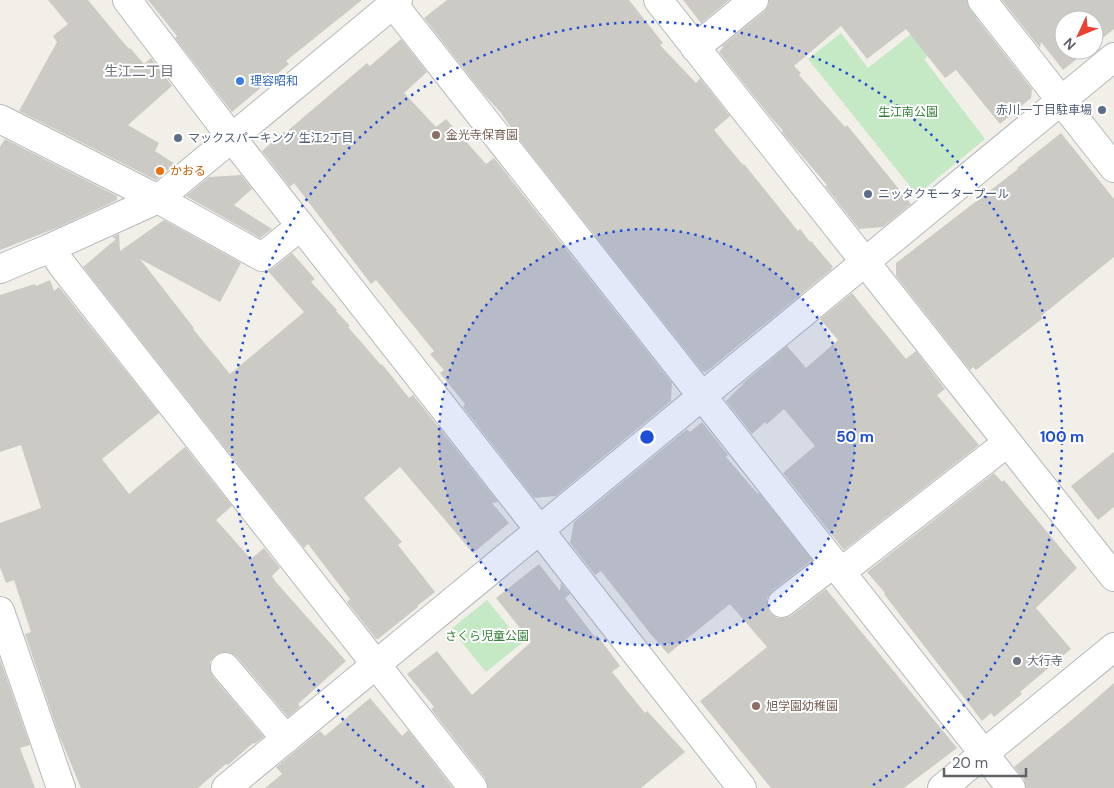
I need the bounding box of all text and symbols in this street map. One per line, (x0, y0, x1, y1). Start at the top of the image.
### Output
north arrow (1054, 10, 1104, 60)
text: N (1060, 34, 1080, 54)
district label: 生江二丁目 (104, 62, 174, 80)
place label: 理容昭和 (250, 73, 298, 89)
marker: 理容昭和 (234, 75, 246, 87)
place label: 赤川一丁目駐車場 (996, 102, 1092, 118)
park label: 生江南公園 (878, 104, 938, 120)
marker: 赤川一丁目駐車場 (1096, 104, 1108, 116)
place label: 金光寺保育園 (446, 127, 518, 143)
marker: 金光寺保育園 (430, 129, 442, 141)
place label: マックスパーキング 生江2丁目 (188, 130, 353, 146)
marker: マックスパーキング 生江2丁目 (172, 132, 184, 144)
place label: かおる (170, 163, 206, 179)
marker: かおる (154, 165, 166, 177)
place label: ニッタクモータープール (878, 186, 1009, 202)
marker: ニッタクモータープール (862, 188, 874, 200)
text: 50 m (836, 427, 874, 447)
text: 100 m (1040, 427, 1084, 447)
centre of rings (638, 428, 656, 446)
park label: さくら児童公園 (445, 628, 529, 644)
place label: 大行寺 (1027, 653, 1063, 669)
marker: 大行寺 (1011, 655, 1023, 667)
place label: 旭学園幼稚園 (766, 698, 838, 714)
marker: 旭学園幼稚園 (750, 700, 762, 712)
scale bar (944, 746, 1026, 778)
text: 20 m (952, 753, 988, 773)

